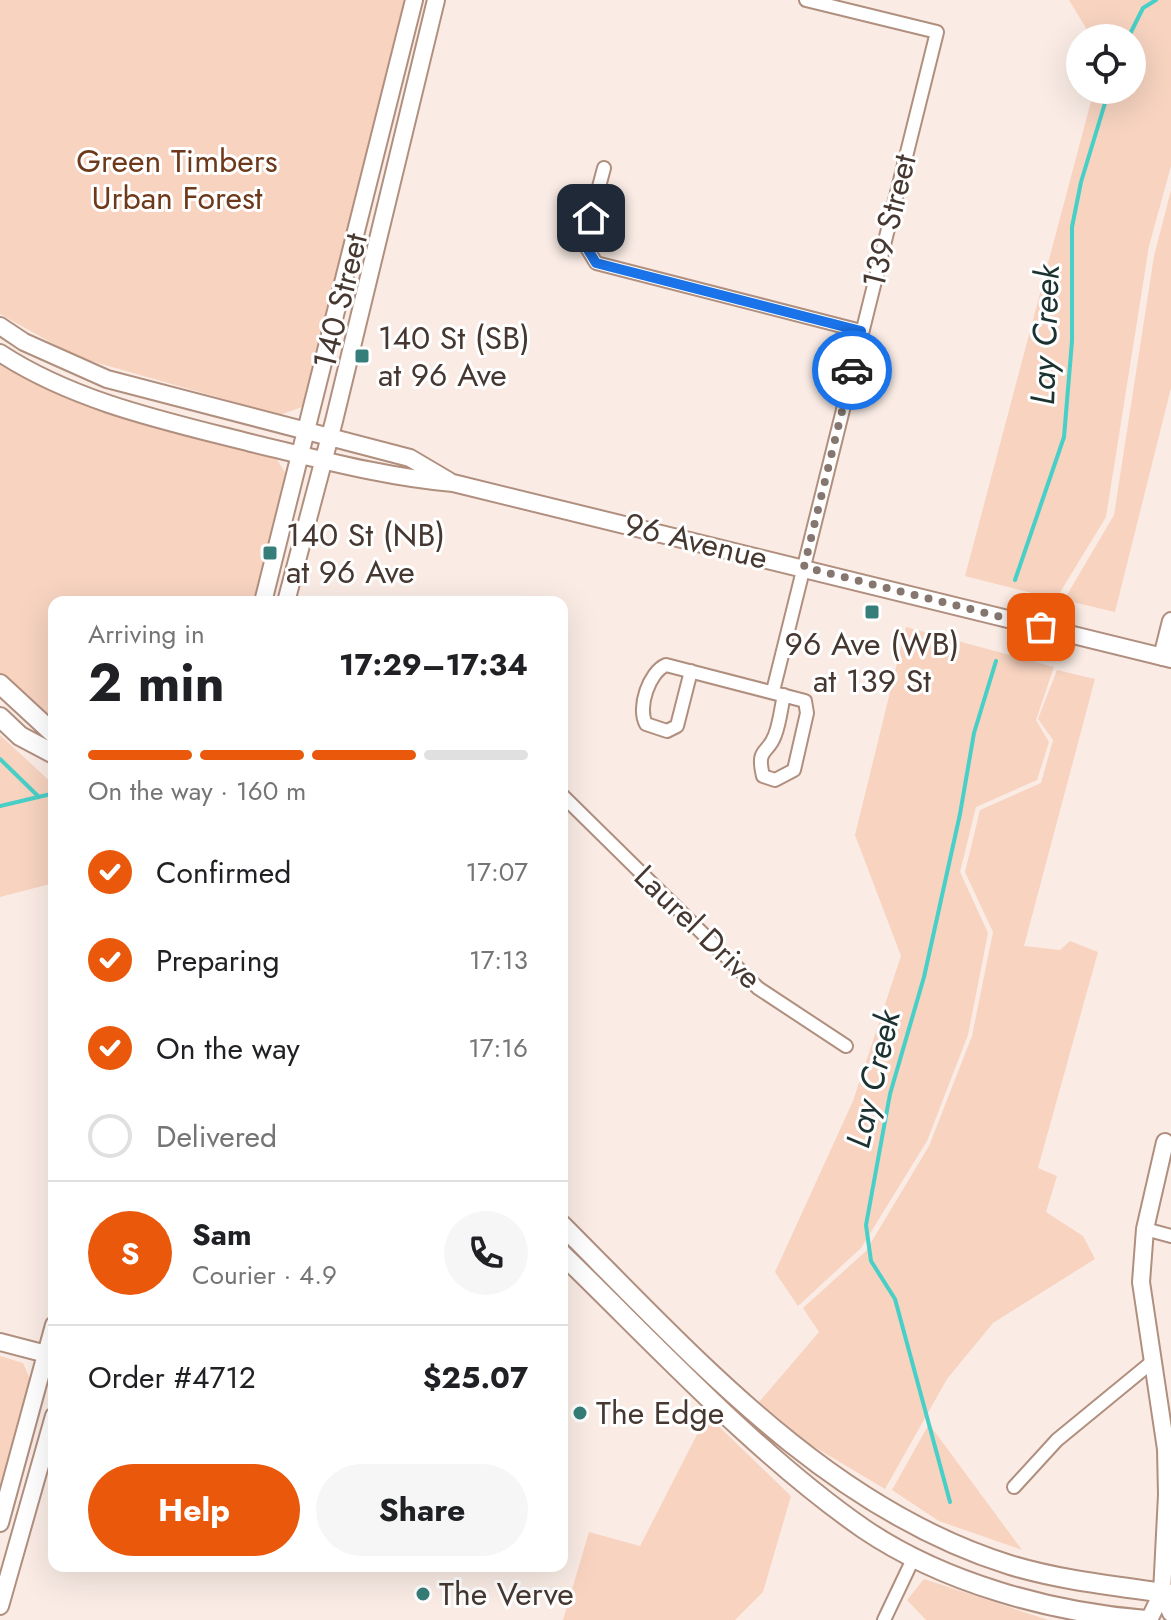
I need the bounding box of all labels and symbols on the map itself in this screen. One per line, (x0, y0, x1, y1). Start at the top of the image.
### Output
park label: Green Timbers Urban Forest (76, 138, 278, 221)
street label: 139 Street (850, 149, 928, 293)
pin (557, 184, 625, 252)
street label: 140 Street (301, 228, 379, 374)
water label: Lay Creek (1018, 263, 1072, 406)
place label: 140 St (SB) at 96 Ave (378, 315, 530, 398)
courier (812, 330, 892, 410)
marker: 140 St (SB) at 96 Ave (353, 347, 371, 365)
street label: 96 Avenue (620, 501, 772, 581)
place label: 140 St (NB) at 96 Ave (286, 512, 445, 595)
marker: 140 St (NB) at 96 Ave (261, 544, 279, 562)
pin (1007, 593, 1075, 661)
marker: 96 Ave (WB) at 139 St (863, 603, 881, 621)
place label: 96 Ave (WB) at 139 St (784, 621, 960, 704)
street label: Laurel Drive (624, 854, 772, 1000)
water label: Lay Creek (833, 1004, 913, 1153)
place label: The Edge (596, 1390, 724, 1436)
marker: The Edge (571, 1404, 589, 1422)
place label: The Verve (439, 1571, 574, 1617)
marker: The Verve (414, 1585, 432, 1603)

